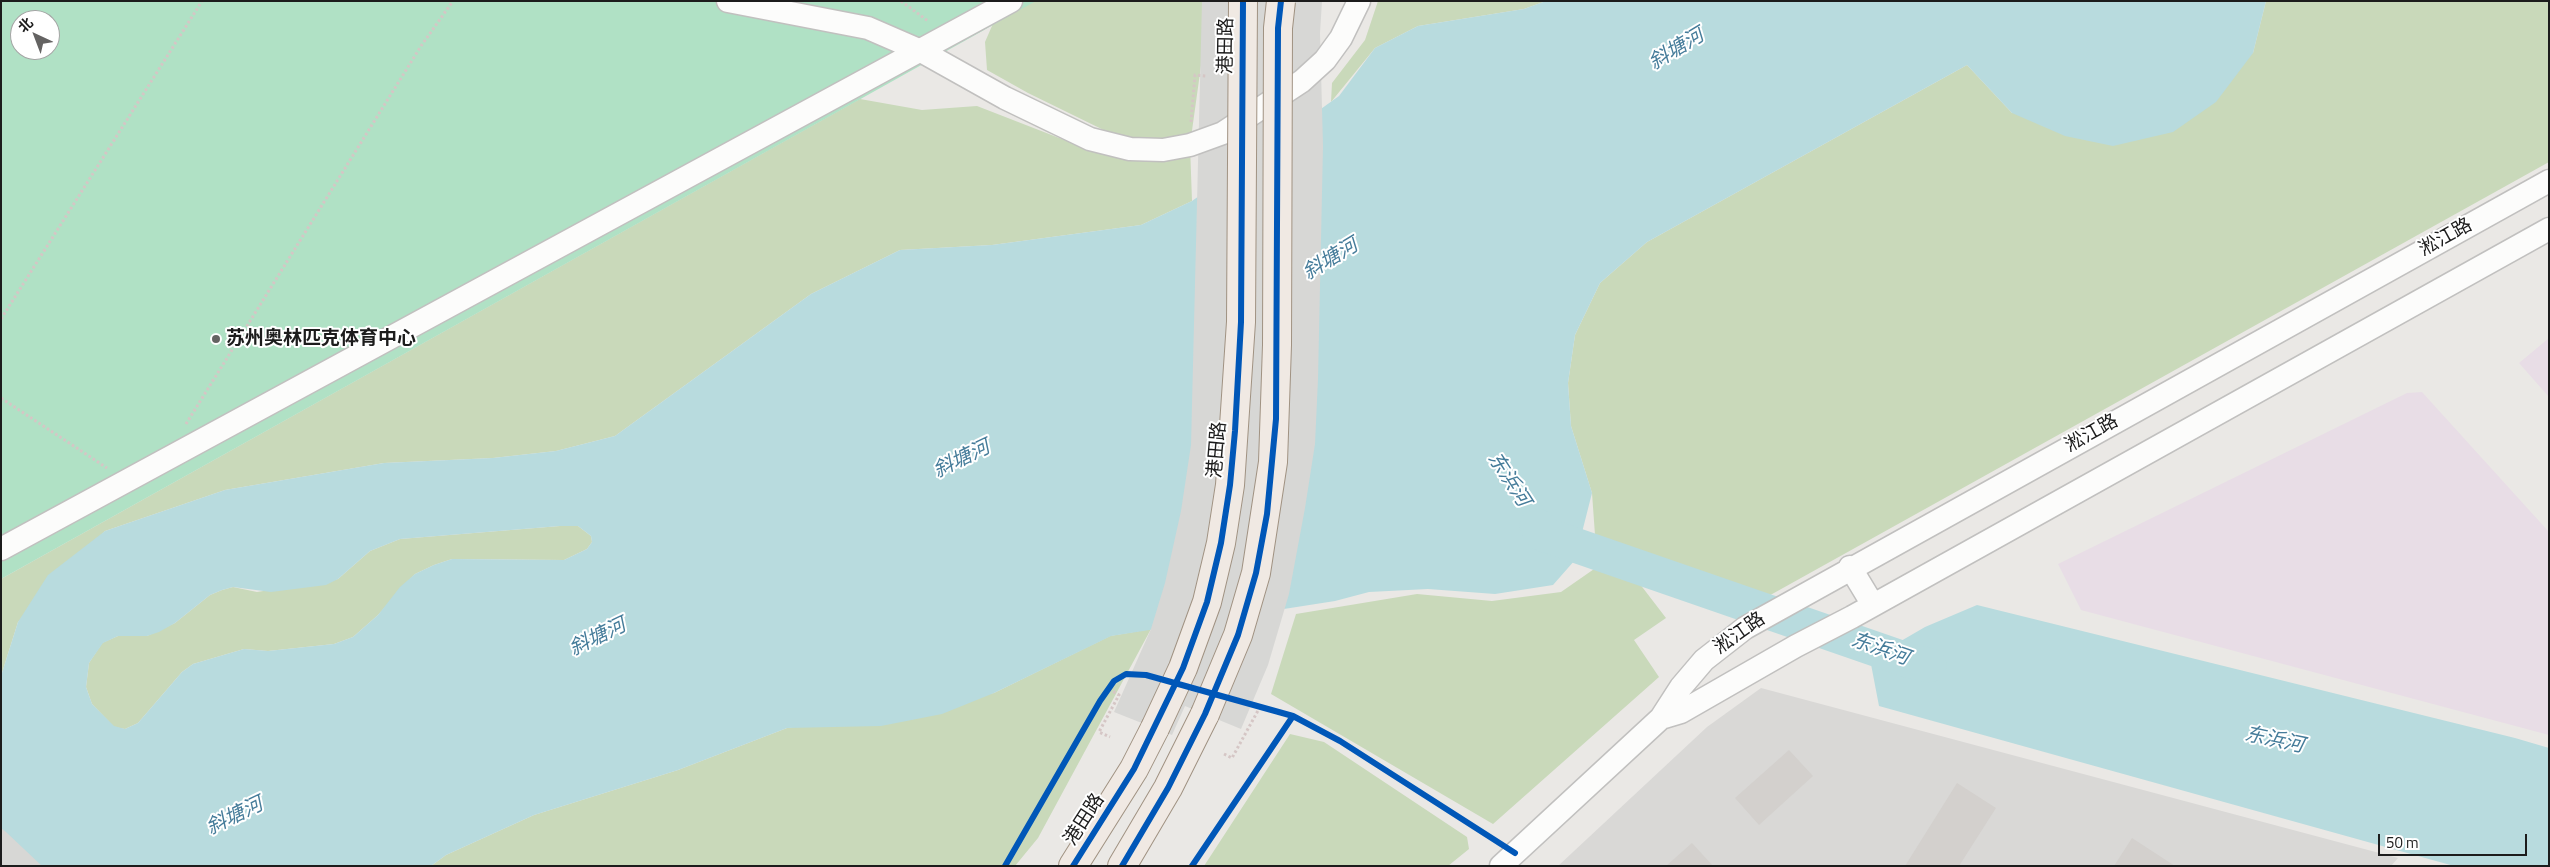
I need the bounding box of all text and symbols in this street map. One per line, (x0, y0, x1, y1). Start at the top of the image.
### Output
north arrow (10, 10, 60, 60)
text: 北 (13, 12, 37, 37)
street label: 港田路 (1215, 17, 1239, 75)
water label: 斜塘河 (1645, 24, 1709, 76)
street label: 淞江路 (2416, 214, 2476, 262)
water label: 斜塘河 (1299, 234, 1363, 286)
place label: 苏州奥林匹克体育中心 (226, 328, 416, 350)
marker: 苏州奥林匹克体育中心 (210, 333, 222, 345)
street label: 淞江路 (2062, 410, 2122, 458)
street label: 港田路 (1204, 421, 1232, 479)
water label: 斜塘河 (930, 436, 994, 484)
water label: 东浜河 (1482, 448, 1534, 512)
street label: 淞江路 (1710, 608, 1770, 660)
water label: 斜塘河 (566, 614, 630, 662)
water label: 东浜河 (1848, 629, 1912, 671)
water label: 东浜河 (2242, 723, 2306, 759)
street label: 港田路 (1060, 790, 1110, 850)
water label: 斜塘河 (203, 793, 267, 841)
scale bar (2380, 824, 2529, 856)
text: 50 m (2386, 831, 2419, 854)

